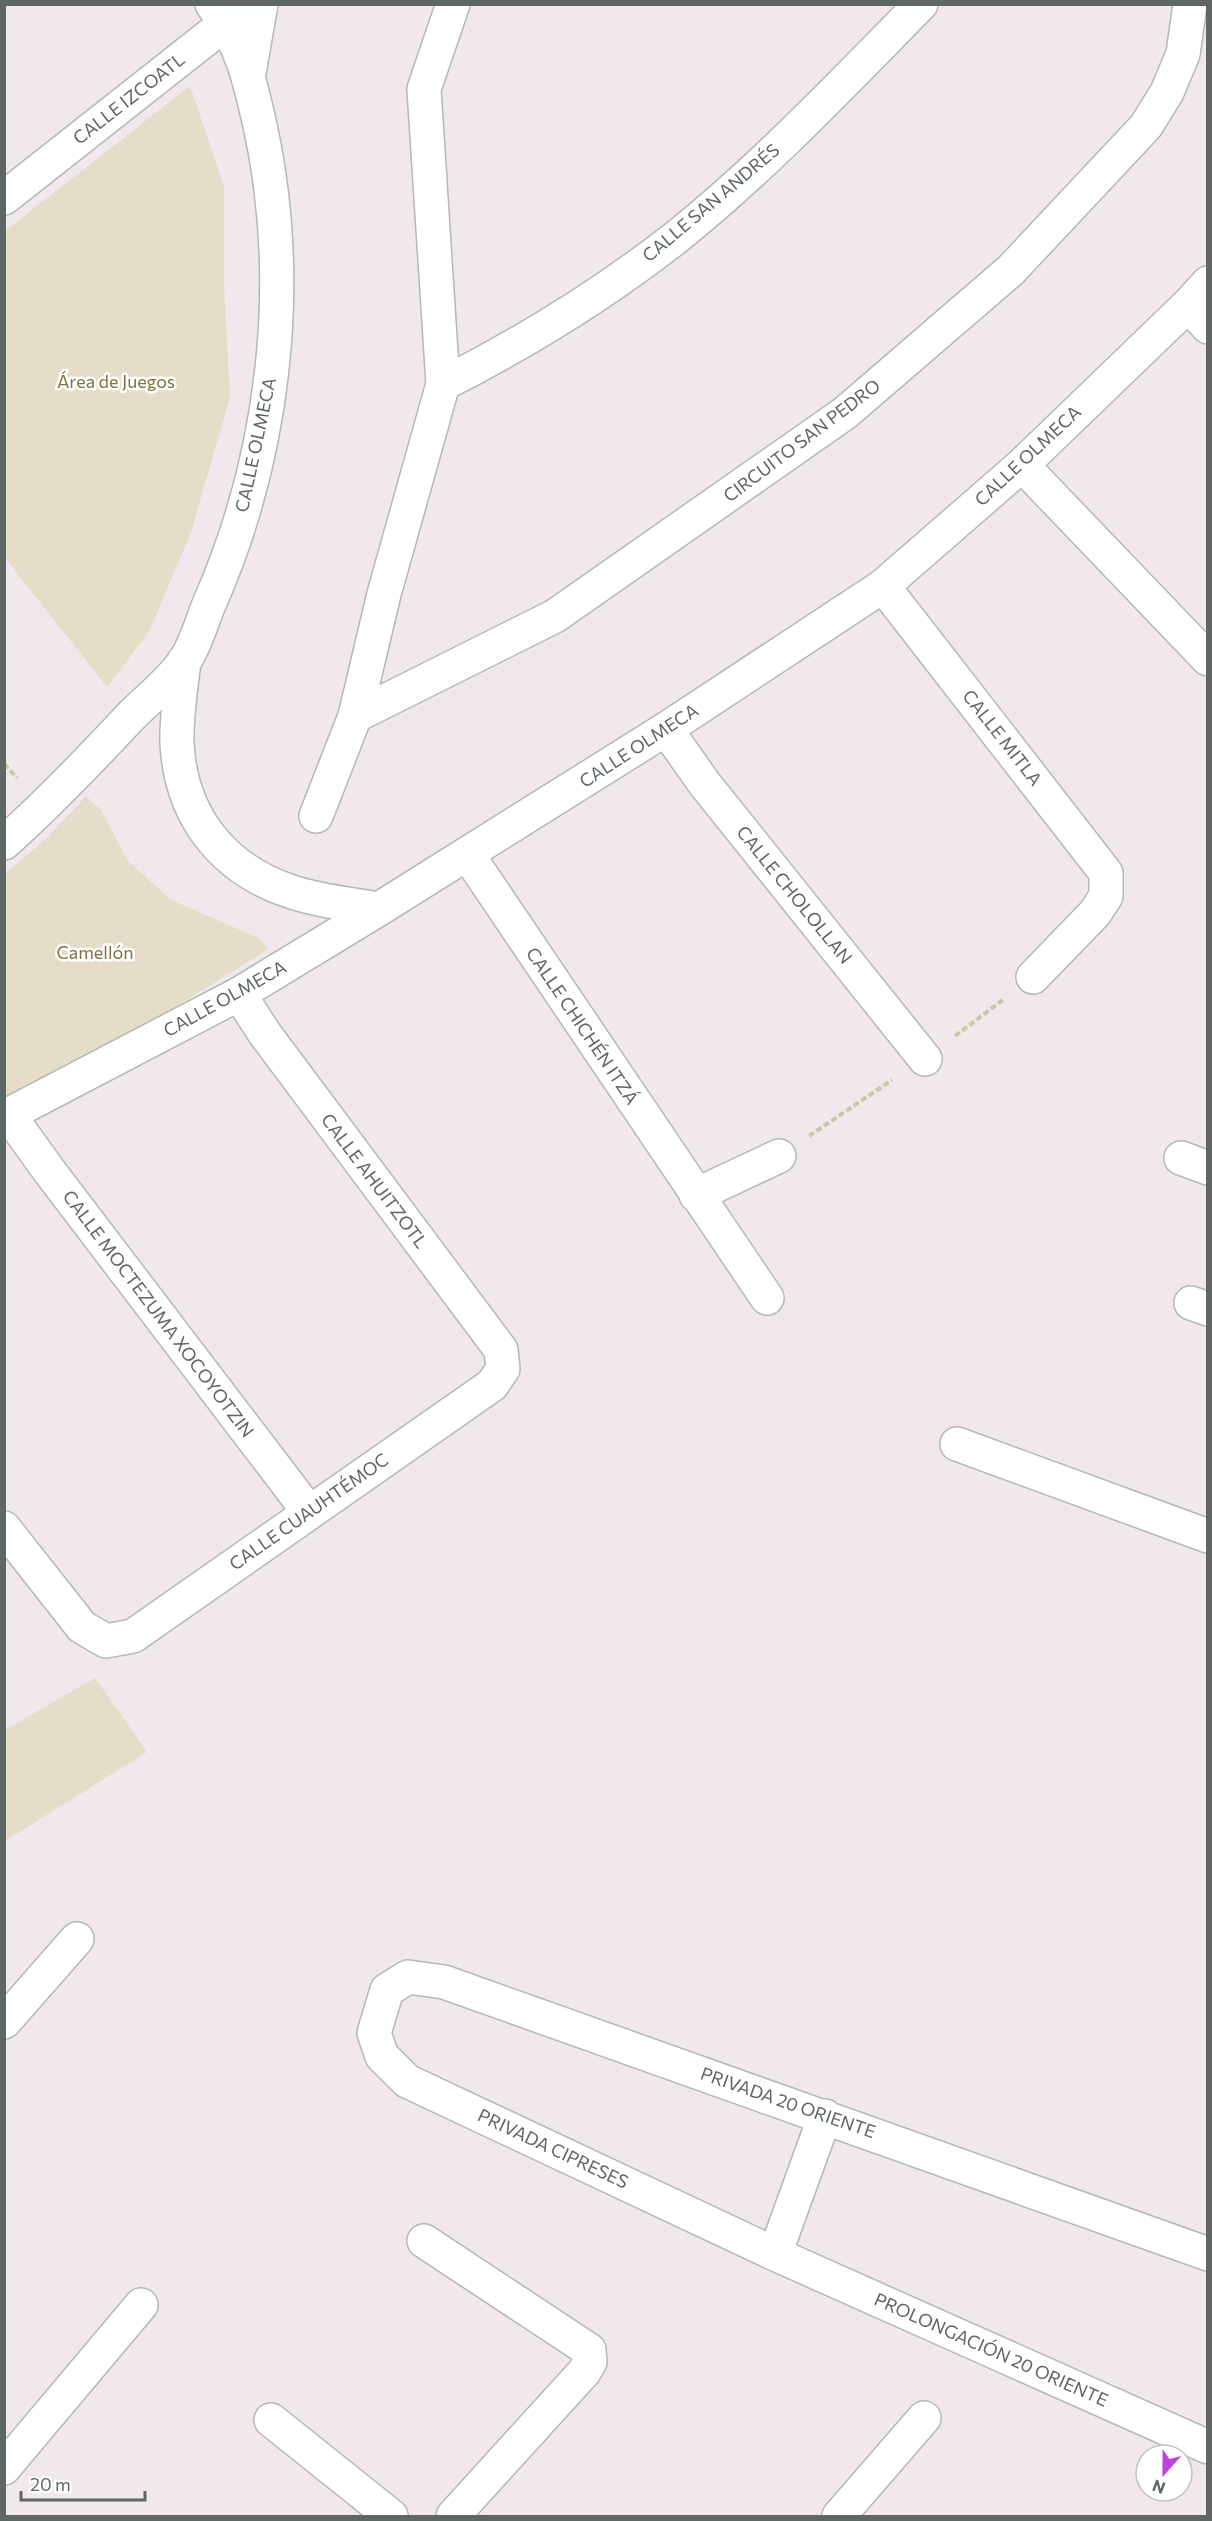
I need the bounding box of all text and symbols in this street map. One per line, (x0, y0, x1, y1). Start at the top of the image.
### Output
street label: CALLE IZCOATL (68, 48, 189, 149)
street label: CALLE SAN ANDRÉS (637, 139, 783, 266)
park label: Área de Juegos (57, 370, 175, 392)
street label: CIRCUITO SAN PEDRO (719, 374, 884, 506)
street label: CALLE OLMECA (230, 375, 280, 514)
street label: CALLE OLMECA (970, 400, 1085, 510)
street label: CALLE MITLA (958, 685, 1047, 790)
street label: CALLE OLMECA (575, 699, 702, 792)
street label: CALLE CHOLOLLAN (732, 821, 857, 968)
park label: Camellón (56, 941, 134, 963)
street label: CALLE CHICHÉN ITZÁ (522, 943, 644, 1108)
street label: CALLE OLMECA (159, 955, 290, 1041)
street label: CALLE AHUITZOTL (317, 1109, 433, 1252)
street label: CALLE MOCTEZUMA XOCOYOTZIN (59, 1185, 259, 1441)
street label: CALLE CUAUHTÉMOC (225, 1448, 392, 1574)
street label: PRIVADA 20 ORIENTE (698, 2062, 879, 2142)
street label: PRIVADA CIPRESES (475, 2104, 632, 2193)
street label: PROLONGACIÓN 20 ORIENTE (871, 2287, 1112, 2411)
north arrow (1134, 2443, 1194, 2503)
scale bar (21, 2464, 146, 2502)
text: 20 m (30, 2473, 71, 2495)
text: N (1149, 2476, 1167, 2498)

